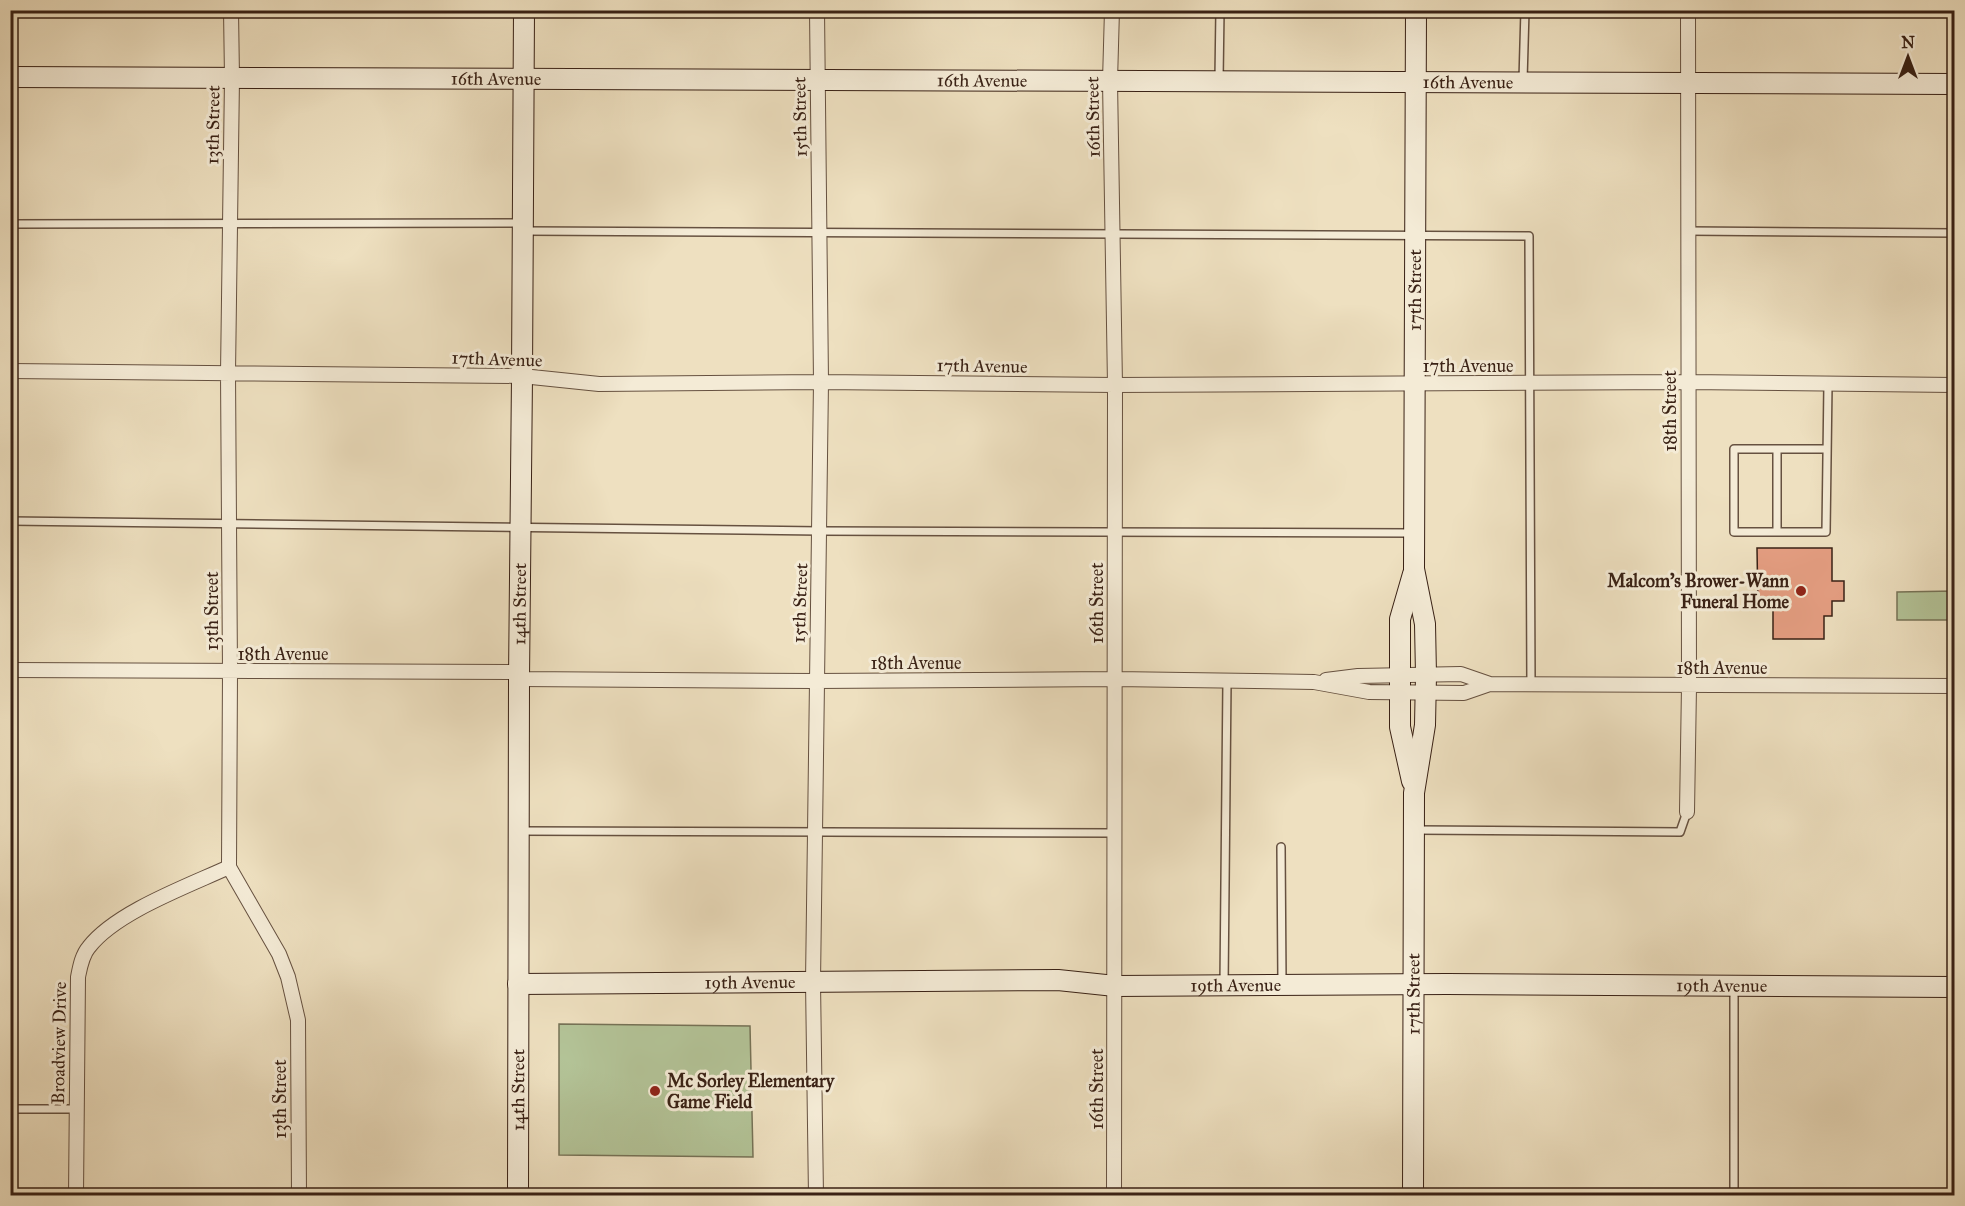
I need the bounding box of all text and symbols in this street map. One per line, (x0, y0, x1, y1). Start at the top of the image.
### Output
north arrow (1878, 27, 1938, 87)
text: N (1901, 33, 1915, 52)
street label: 16th Avenue (451, 68, 541, 90)
street label: 16th Avenue (937, 69, 1027, 92)
street label: 16th Avenue (1423, 71, 1513, 93)
street label: 15th Street (788, 76, 812, 157)
street label: 16th Street (1081, 76, 1105, 158)
street label: 13th Street (201, 85, 225, 165)
street label: 17th Street (1404, 248, 1426, 331)
street label: 17th Avenue (451, 346, 543, 372)
street label: 17th Avenue (936, 354, 1028, 378)
street label: 17th Avenue (1422, 355, 1514, 377)
street label: 18th Street (1659, 370, 1681, 452)
street label: 14th Street (508, 562, 531, 645)
street label: 15th Street (788, 562, 812, 644)
street label: 16th Street (1086, 562, 1108, 644)
place label: Malcom's Brower-Wann Funeral Home (1607, 570, 1789, 613)
street label: 13th Street (201, 571, 223, 651)
marker: Malcom's Brower-Wann Funeral Home (1794, 584, 1808, 598)
street label: 18th Avenue (238, 643, 328, 665)
street label: 18th Avenue (871, 652, 961, 674)
street label: 18th Avenue (1677, 657, 1767, 679)
street label: 17th Street (1402, 952, 1425, 1035)
street label: 19th Avenue (704, 971, 796, 994)
street label: 19th Avenue (1190, 974, 1281, 997)
street label: 19th Avenue (1676, 974, 1767, 997)
street label: Broadview Drive (47, 982, 71, 1104)
street label: 14th Street (507, 1048, 529, 1131)
street label: 16th Street (1086, 1048, 1108, 1130)
street label: 13th Street (269, 1059, 291, 1139)
place label: Mc Sorley Elementary Game Field (667, 1070, 836, 1113)
marker: Mc Sorley Elementary Game Field (648, 1084, 662, 1098)

